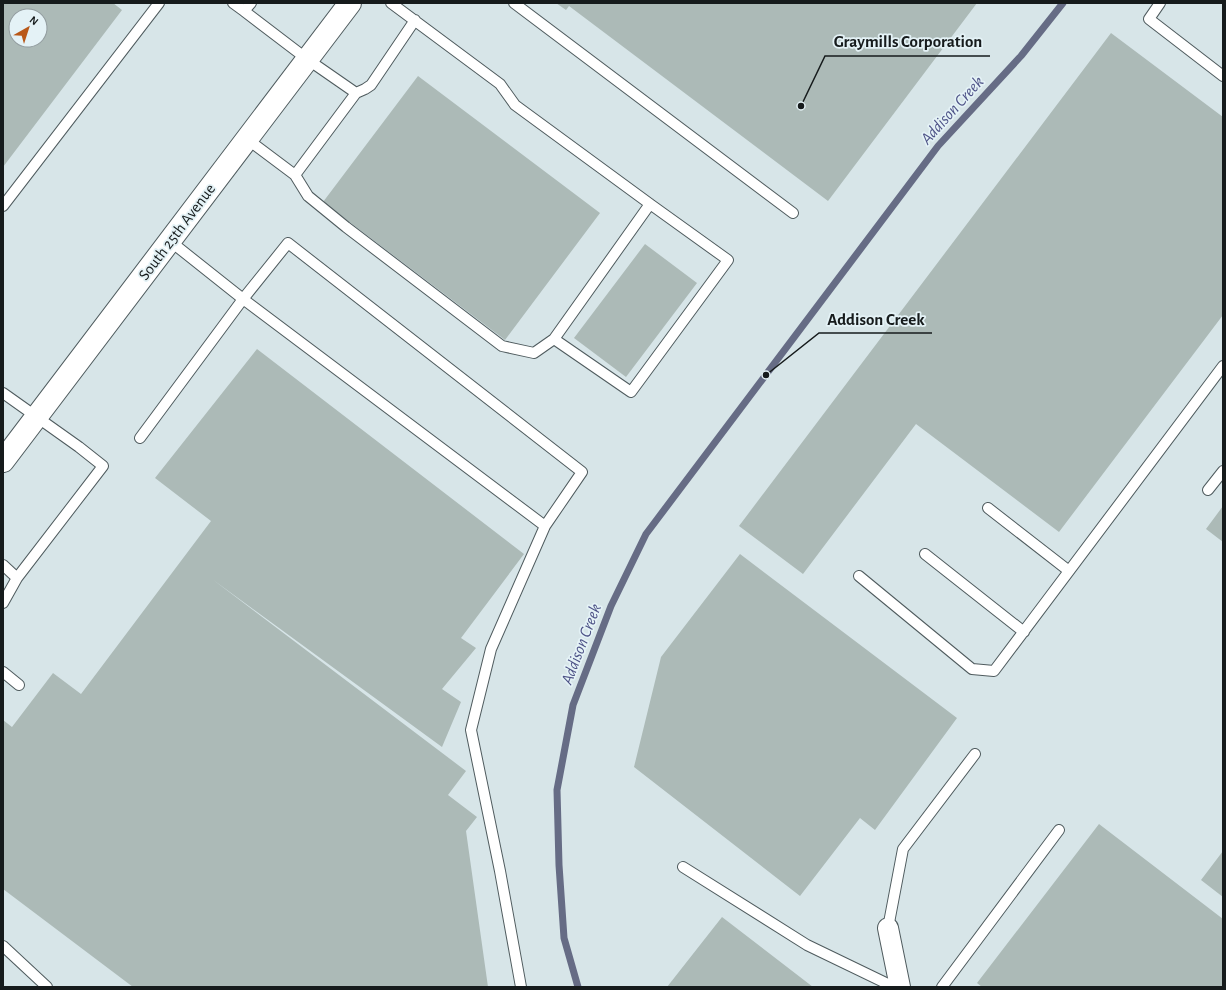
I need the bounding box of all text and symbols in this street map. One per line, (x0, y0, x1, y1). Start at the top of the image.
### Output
north arrow (8, 8, 48, 48)
text: N (28, 14, 40, 27)
callout: Graymills Corporation (825, 27, 990, 56)
text: Graymills Corporation (834, 33, 982, 51)
water label: Addison Creek (917, 73, 987, 148)
street label: South 25th Avenue (136, 181, 218, 283)
callout: Addison Creek (819, 304, 932, 333)
text: Addison Creek (827, 311, 925, 328)
water label: Addison Creek (557, 601, 604, 688)

